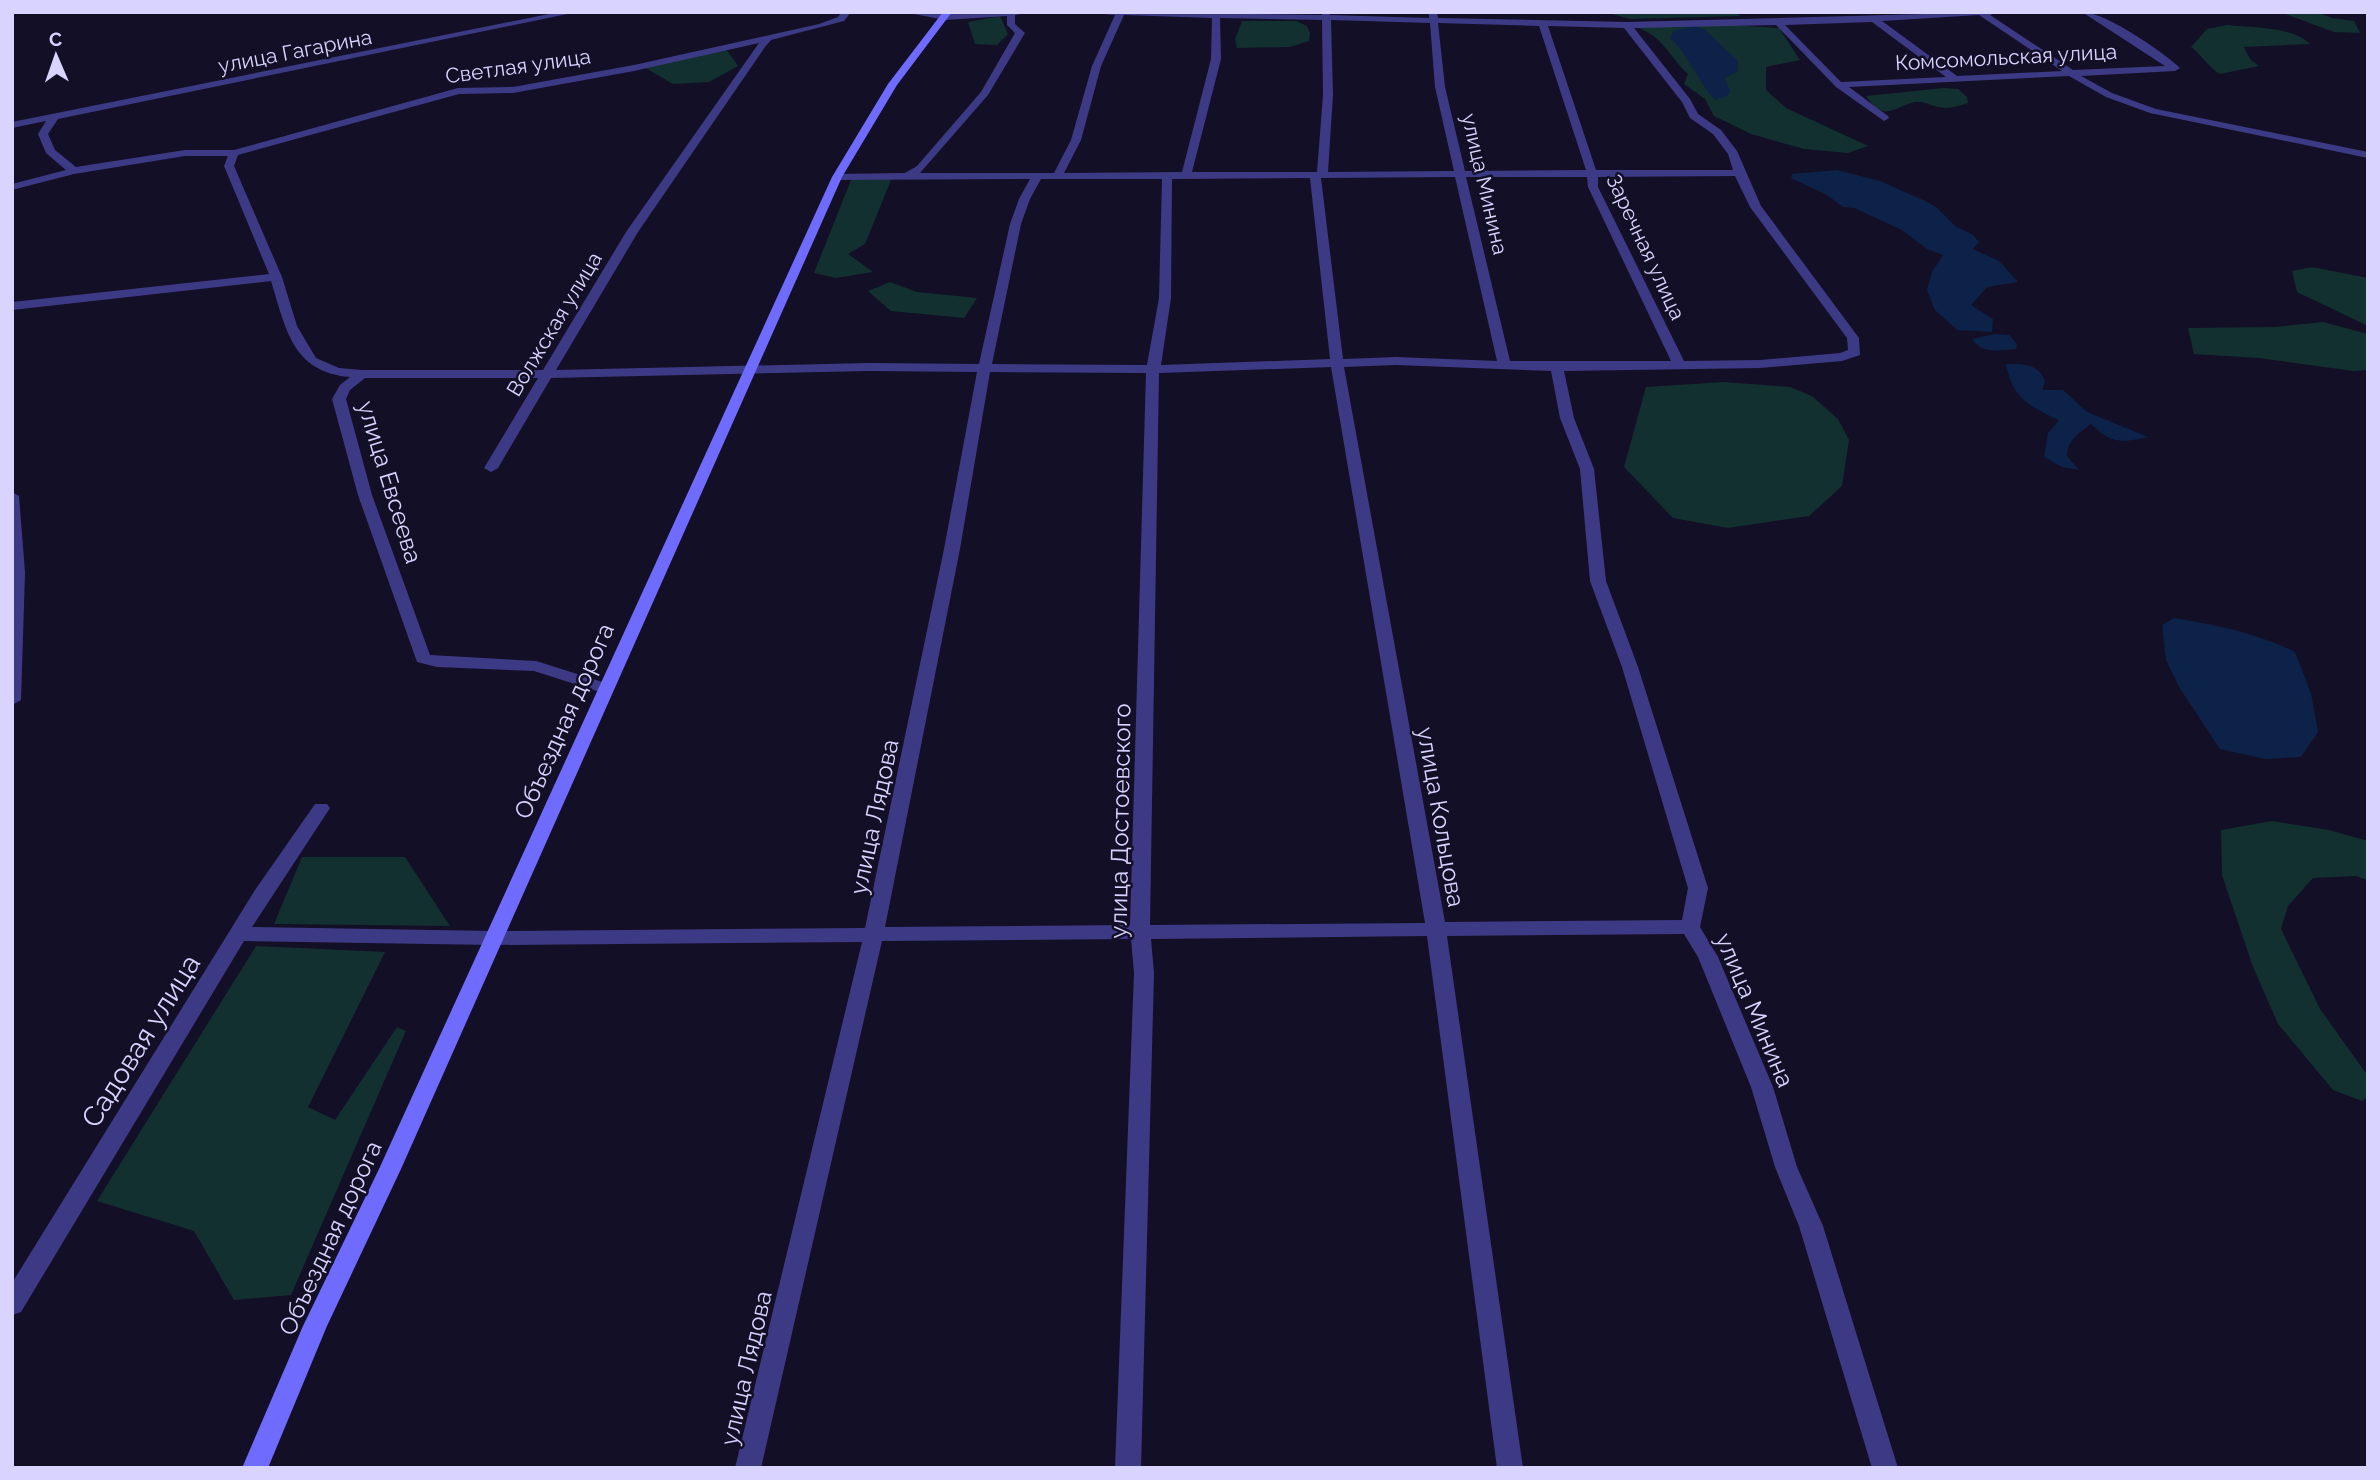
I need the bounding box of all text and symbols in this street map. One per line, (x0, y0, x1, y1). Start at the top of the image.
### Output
north arrow (21, 21, 91, 91)
street label: улица Гагарина (216, 24, 374, 78)
text: С (49, 28, 62, 50)
street label: Комсомольская улица (1894, 39, 2118, 75)
street label: Светлая улица (444, 43, 592, 89)
street label: улица Минина (1457, 111, 1513, 257)
street label: Заречная улица (1601, 170, 1691, 324)
street label: Волжская улица (501, 247, 607, 401)
street label: улица Евсеева (352, 397, 428, 567)
street label: Объездная дорога (508, 619, 620, 823)
street label: улица Достоевского (1103, 703, 1137, 939)
street label: улица Кольцова (1411, 725, 1471, 909)
street label: улица Лядова (843, 737, 905, 897)
street label: улица Минина (1709, 929, 1801, 1091)
street label: Садовая улица (75, 948, 207, 1134)
street label: Объездная дорога (272, 1136, 388, 1340)
street label: улица Лядова (714, 1288, 778, 1448)

